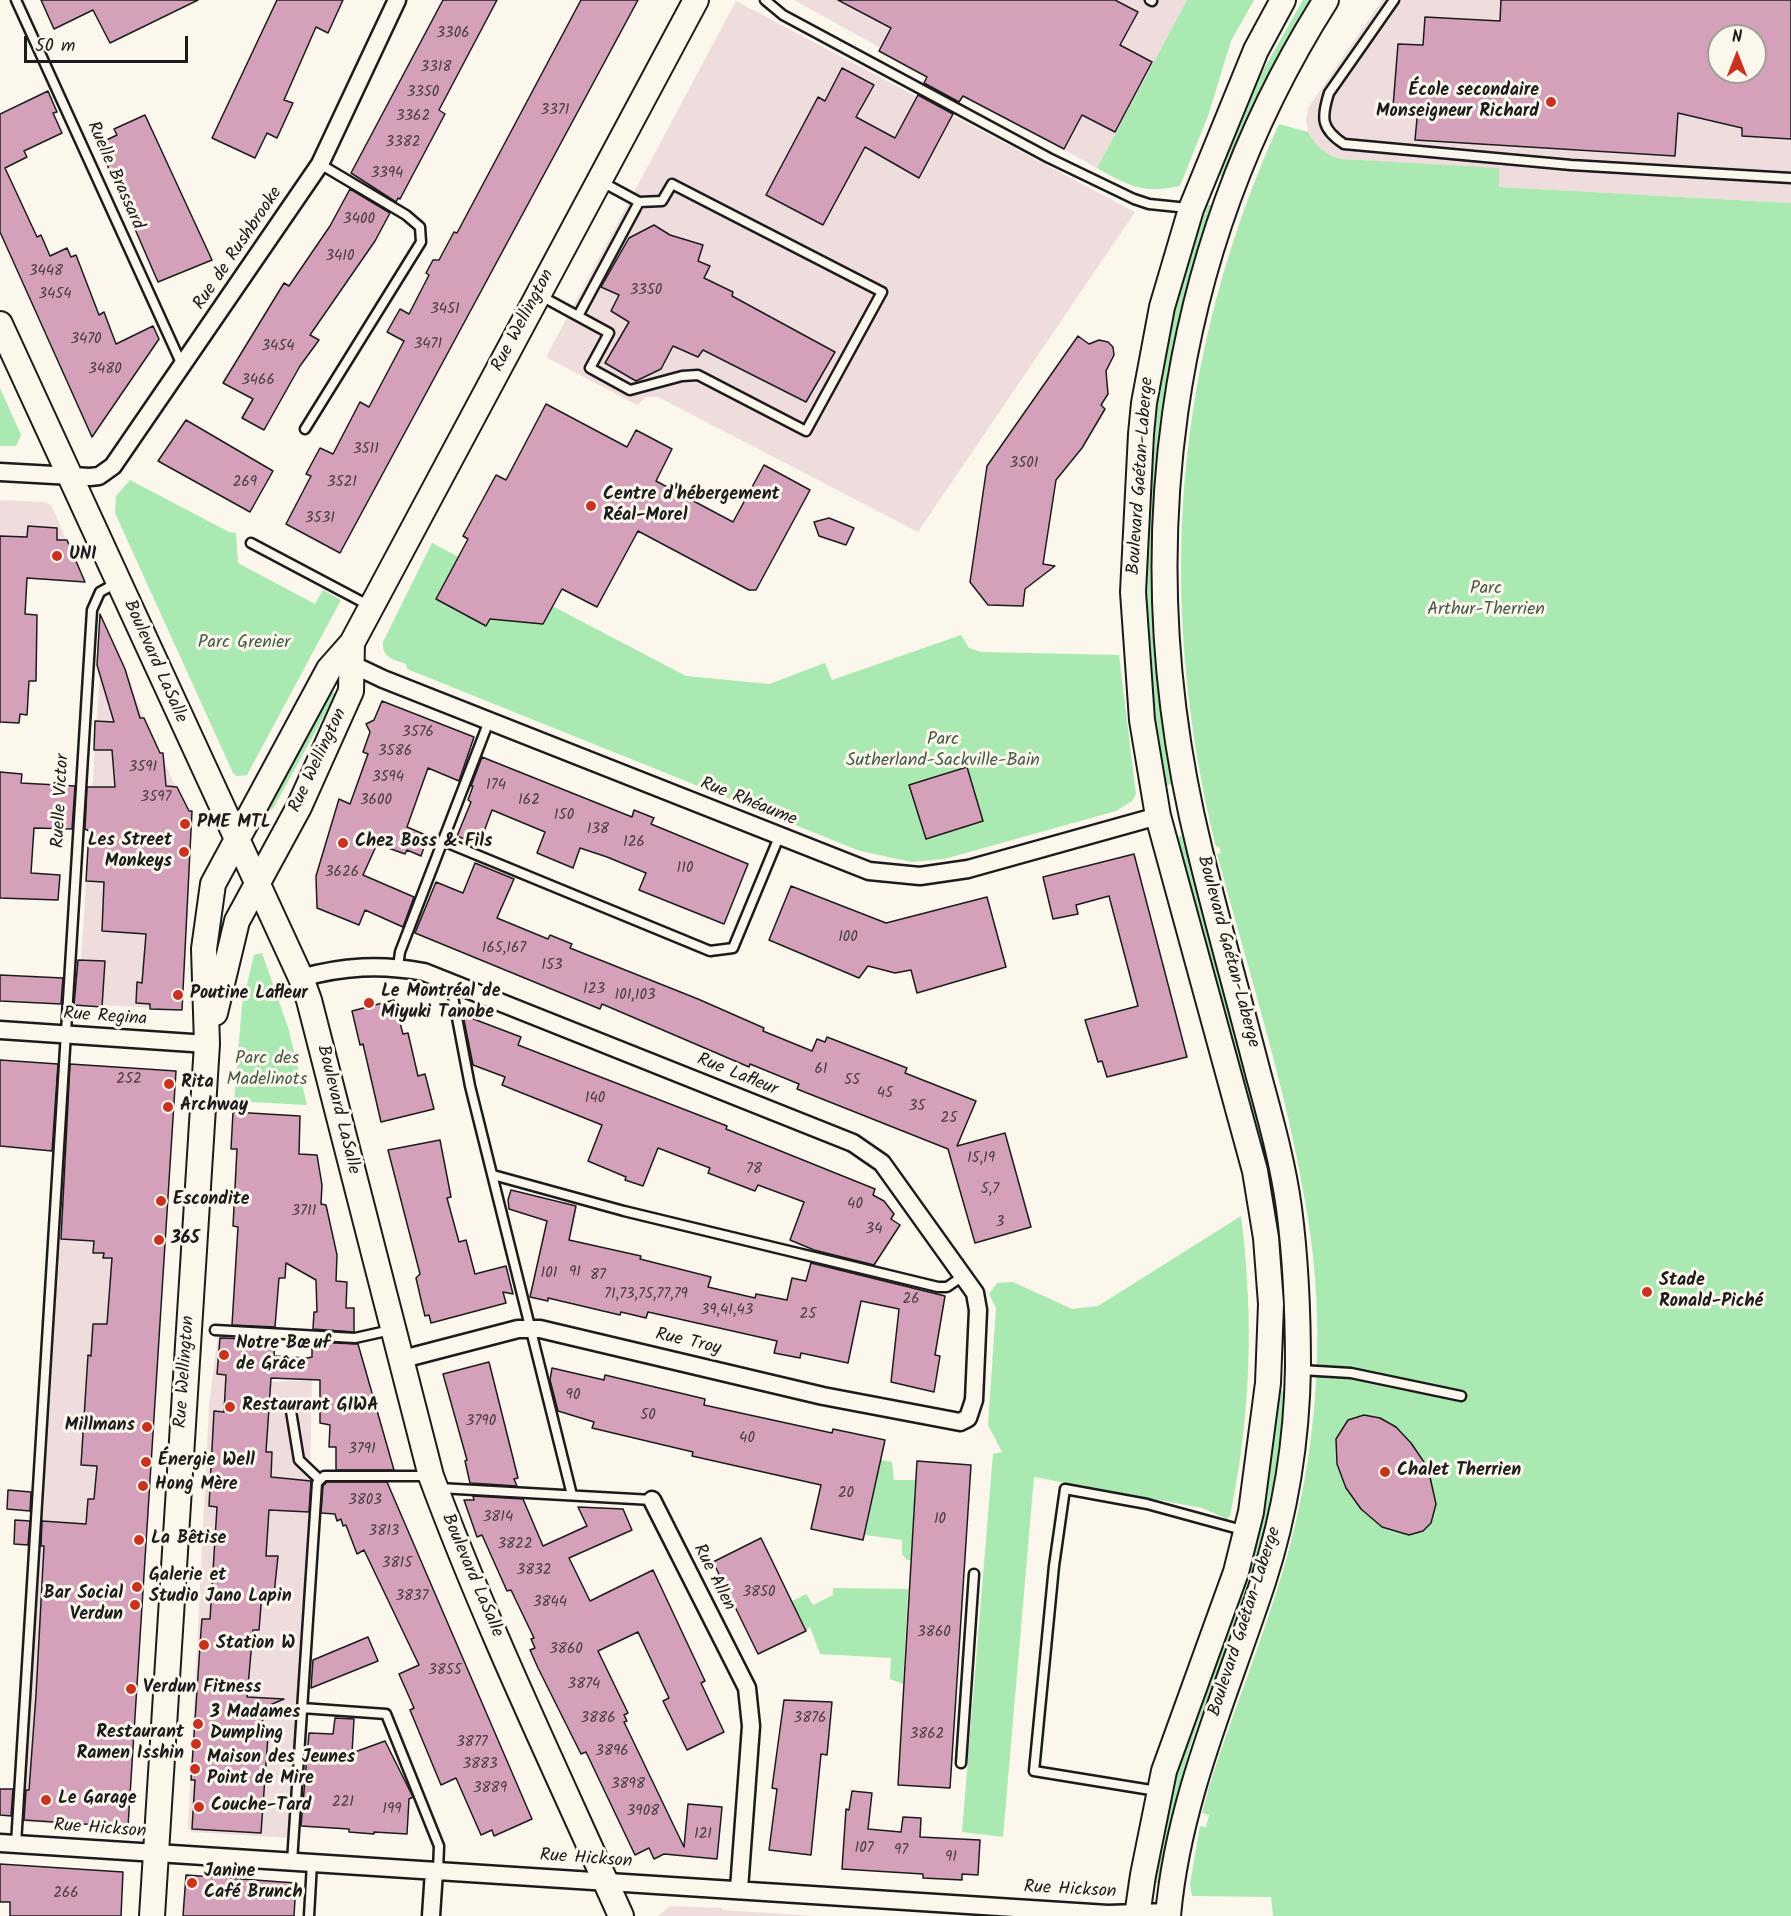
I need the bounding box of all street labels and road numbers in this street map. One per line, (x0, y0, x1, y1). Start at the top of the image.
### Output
street label: Ruelle Brassard (81, 119, 147, 233)
street label: Rue de Rushbrooke (190, 183, 288, 315)
street label: Rue Wellington (488, 266, 560, 376)
street label: Boulevard Gaétan-Laberge (1124, 376, 1160, 576)
street label: Boulevard LaSalle (117, 597, 191, 727)
street label: Rue Wellington (285, 705, 353, 817)
street label: Ruelle Victor (49, 753, 75, 849)
street label: Rue Rhéaume (697, 774, 799, 832)
street label: Boulevard Gaétan-Laberge (1191, 854, 1263, 1050)
street label: Rue Regina (62, 1004, 148, 1032)
street label: Boulevard LaSalle (311, 1043, 363, 1177)
street label: Rue Lafleur (693, 1050, 781, 1102)
street label: Rue Wellington (171, 1315, 201, 1429)
street label: Rue Troy (653, 1325, 723, 1361)
street label: Boulevard LaSalle (435, 1511, 507, 1641)
street label: Boulevard Gaétan-Laberge (1205, 1525, 1287, 1719)
street label: Rue Allen (687, 1541, 739, 1615)
street label: Rue Hickson (53, 1816, 147, 1844)
street label: Rue Hickson (539, 1846, 633, 1874)
street label: Rue Hickson (1023, 1878, 1117, 1904)

